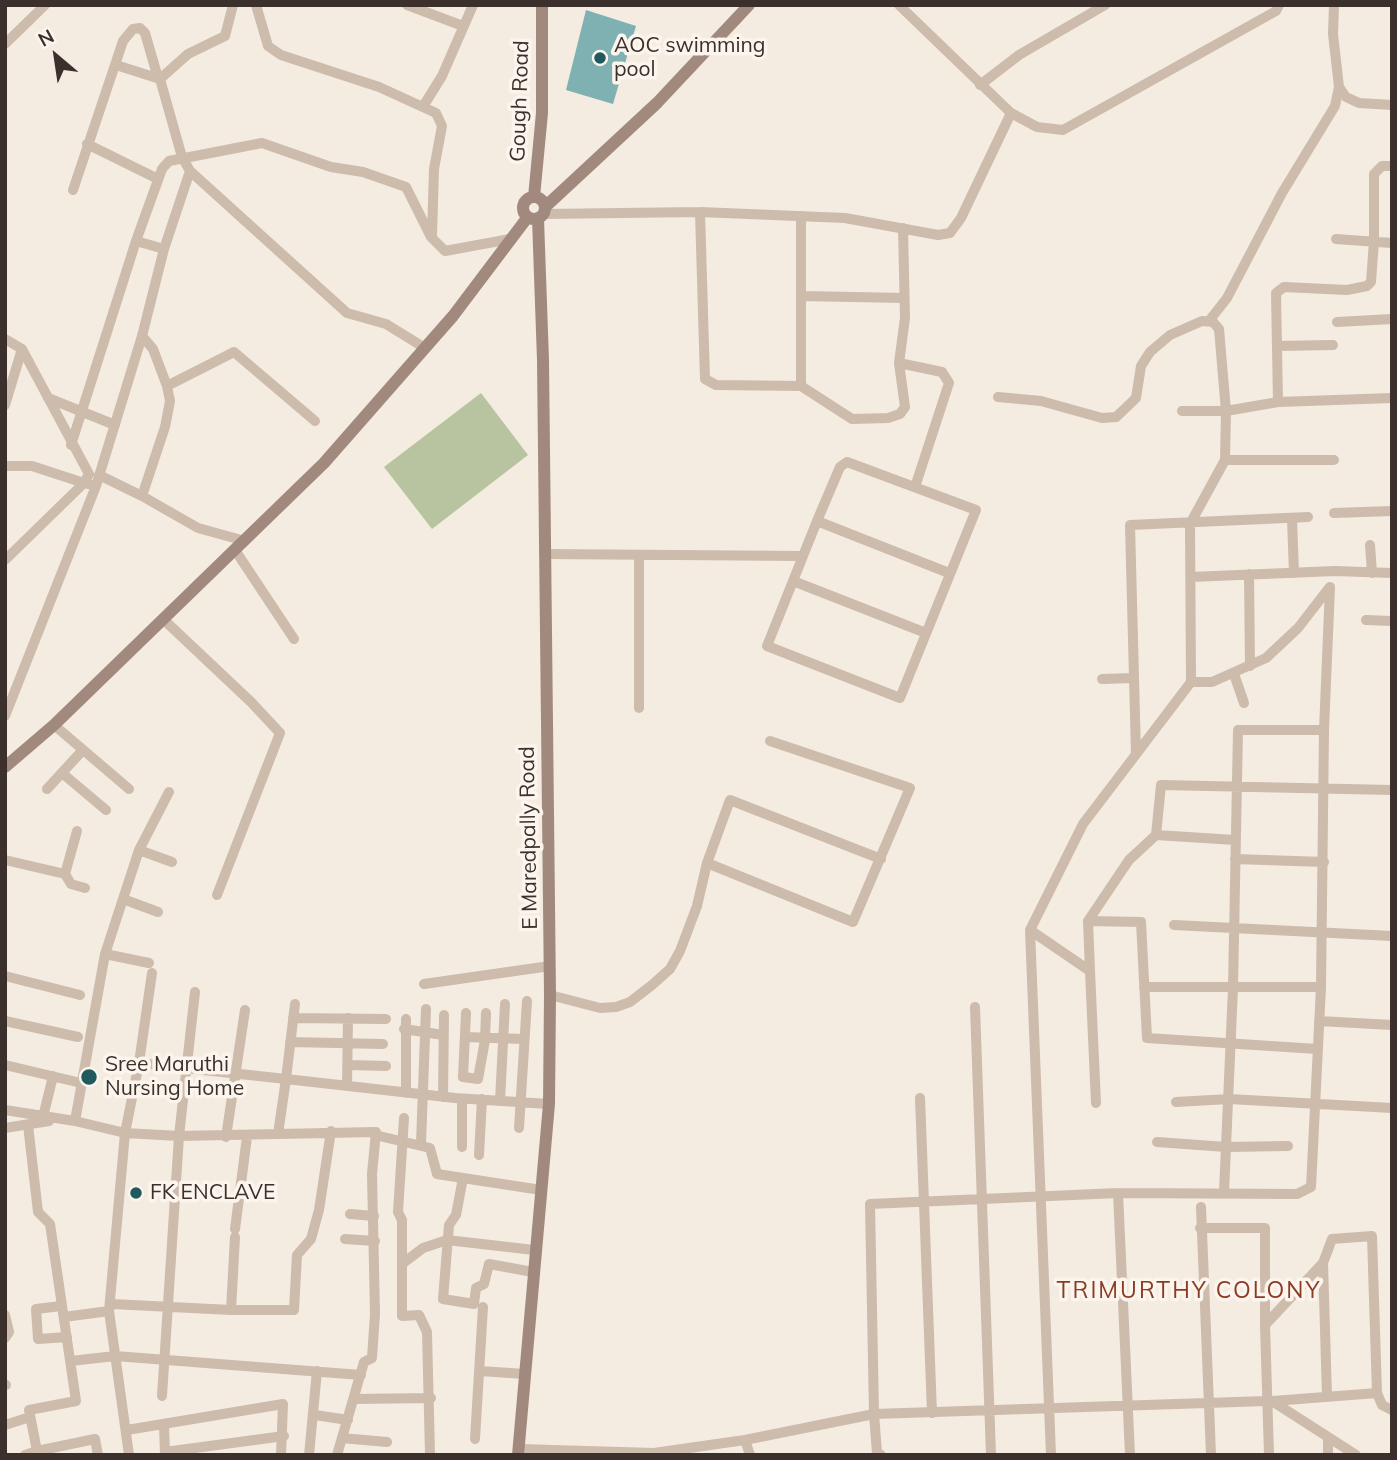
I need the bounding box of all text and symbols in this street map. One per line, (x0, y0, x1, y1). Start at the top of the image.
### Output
north arrow (21, 21, 91, 91)
text: N (34, 24, 58, 52)
place label: AOC swimming pool (614, 33, 766, 83)
street label: Gough Road (505, 40, 535, 162)
marker: AOC swimming pool (592, 50, 608, 66)
street label: E Maredpally Road (515, 746, 543, 930)
place label: Sree Maruthi Nursing Home (105, 1052, 244, 1102)
marker: Sree Maruthi Nursing Home (79, 1067, 99, 1087)
place label: FK ENCLAVE (150, 1180, 275, 1206)
marker: FK ENCLAVE (128, 1185, 144, 1201)
district label: TRIMURTHY COLONY (1059, 1277, 1319, 1305)

